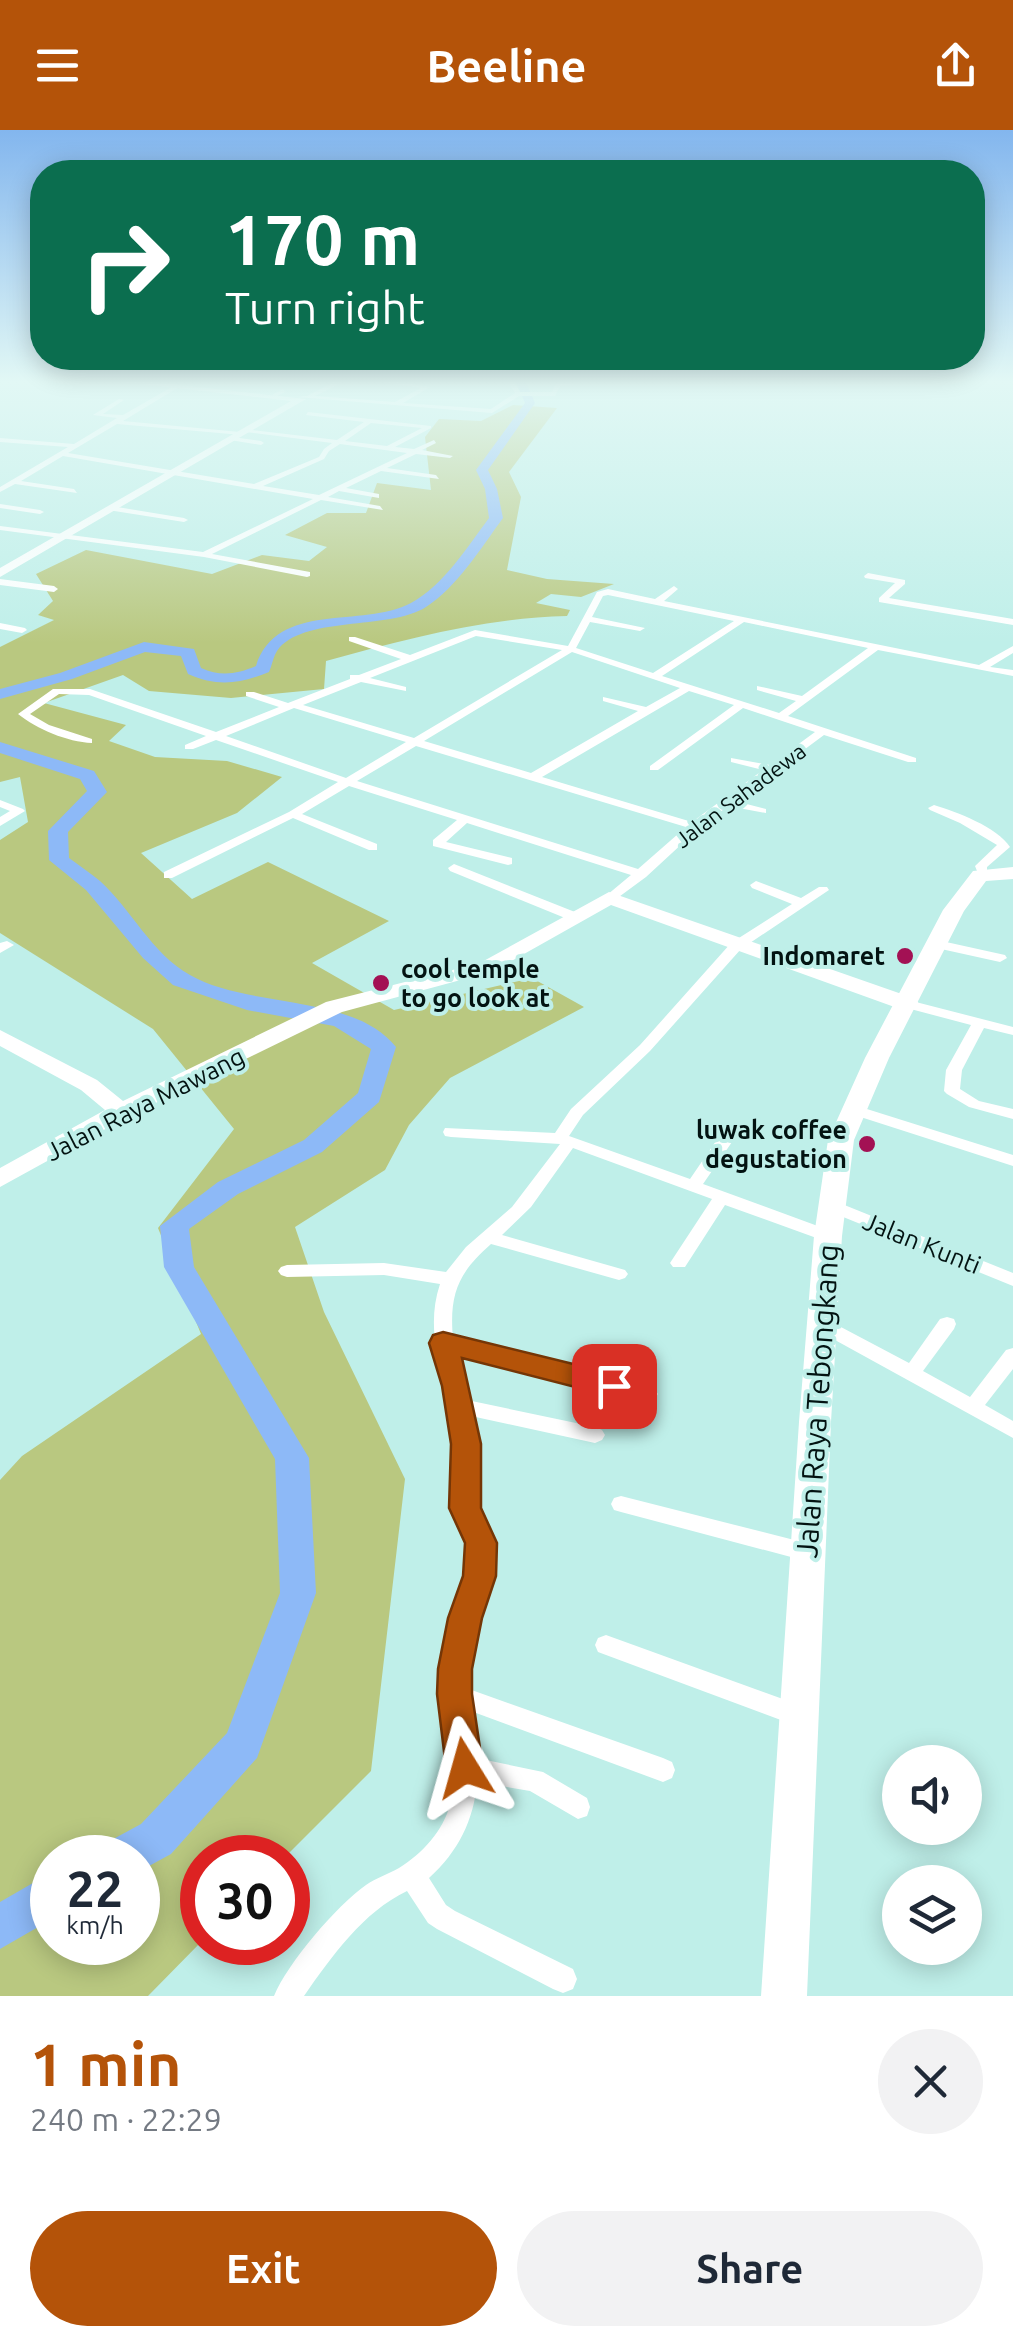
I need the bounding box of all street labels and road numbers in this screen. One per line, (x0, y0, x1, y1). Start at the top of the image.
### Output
street label: Jalan Sahadewa (670, 738, 810, 852)
street label: Jalan Raya Mawang (41, 1042, 249, 1166)
street label: Jalan Kunti (859, 1207, 985, 1279)
street label: Jalan Raya Tebongkang (789, 1243, 845, 1559)

